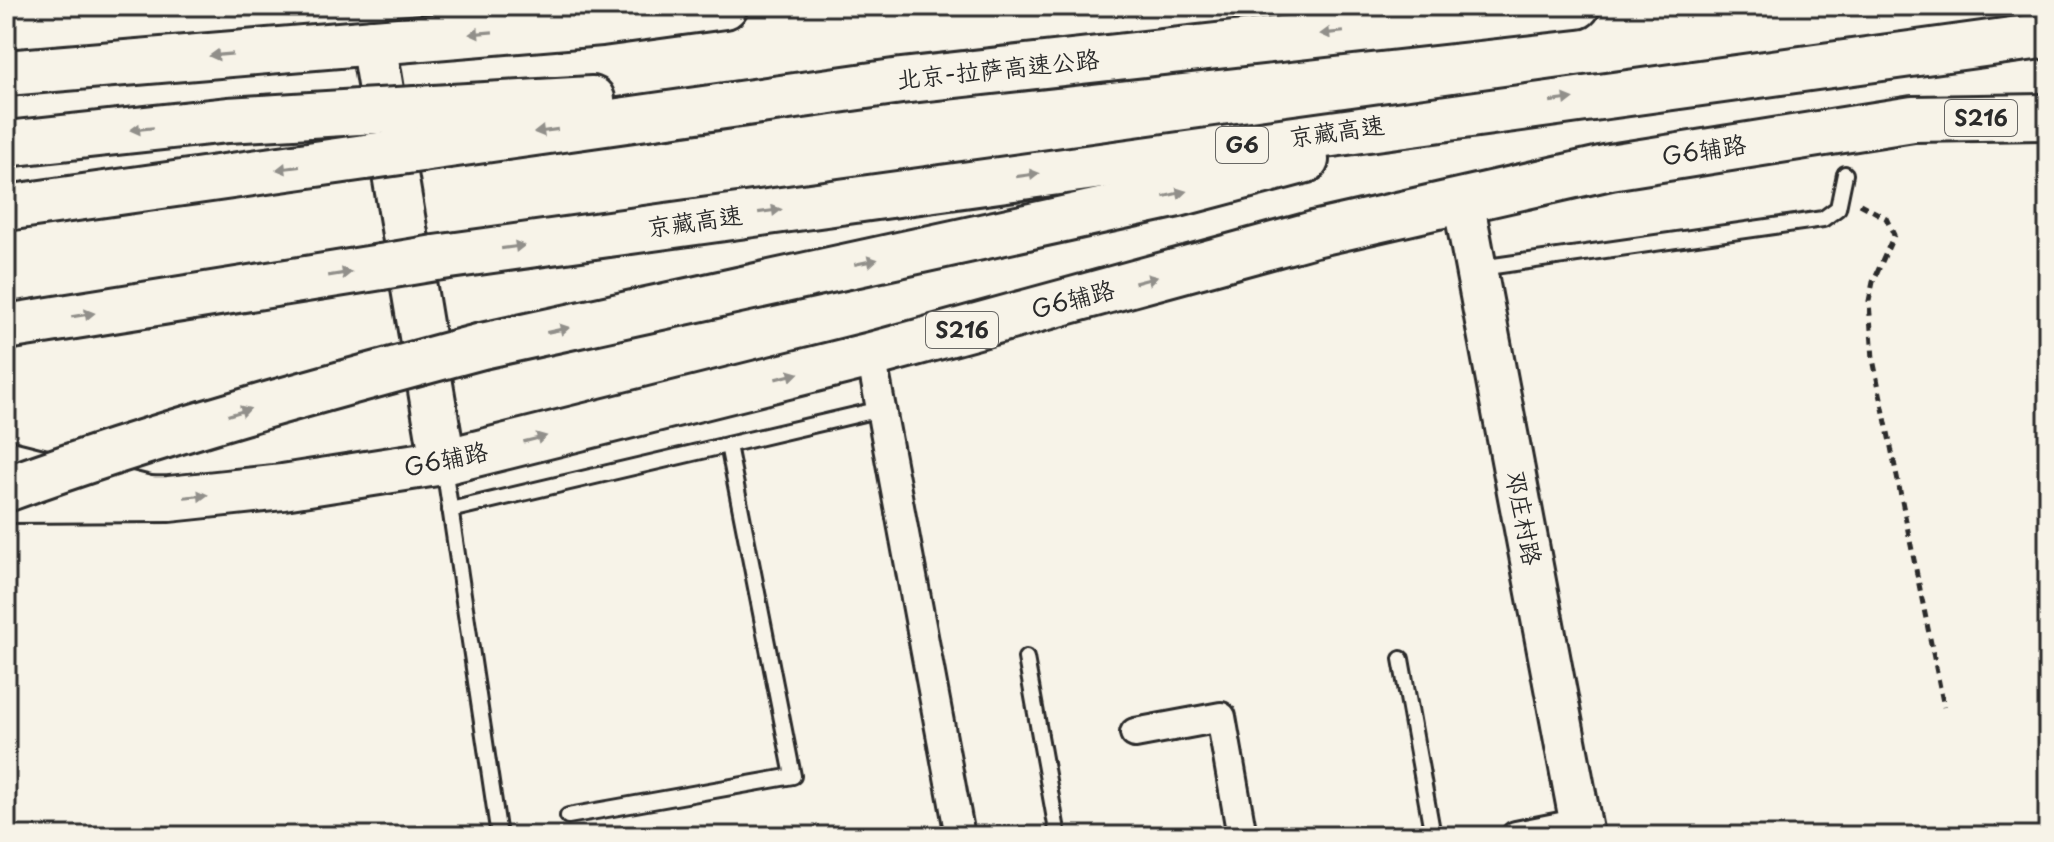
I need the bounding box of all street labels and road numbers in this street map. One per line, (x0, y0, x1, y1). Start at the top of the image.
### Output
street label: 北京-拉萨高速公路 (895, 39, 1101, 97)
road number: S216 (1945, 100, 2017, 136)
street label: 京藏高速 (1287, 106, 1387, 155)
street label: G6辅路 (1659, 125, 1748, 173)
road number: G6 (1216, 127, 1268, 163)
street label: 京藏高速 (645, 196, 745, 245)
street label: G6辅路 (1027, 270, 1118, 326)
road number: S216 (926, 312, 998, 348)
street label: G6辅路 (400, 432, 491, 484)
street label: 邓庄村路 (1498, 467, 1552, 568)

